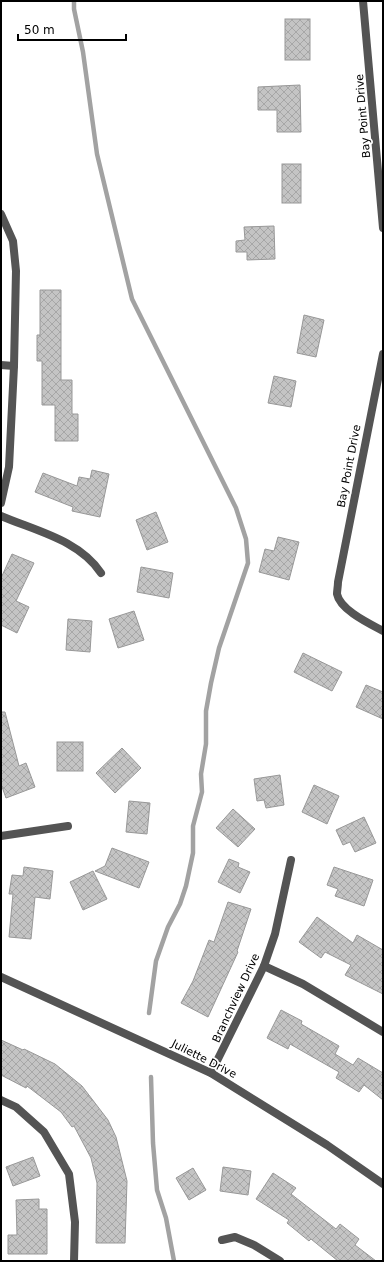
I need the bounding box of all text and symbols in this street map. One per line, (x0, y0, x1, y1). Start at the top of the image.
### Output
scale bar (18, 16, 126, 42)
text: 50 m (24, 23, 55, 37)
street label: Bay Point Drive (353, 73, 373, 159)
street label: Bay Point Drive (335, 423, 363, 509)
street label: Branchview Drive (210, 951, 262, 1045)
street label: Juliette Drive (168, 1037, 239, 1081)

